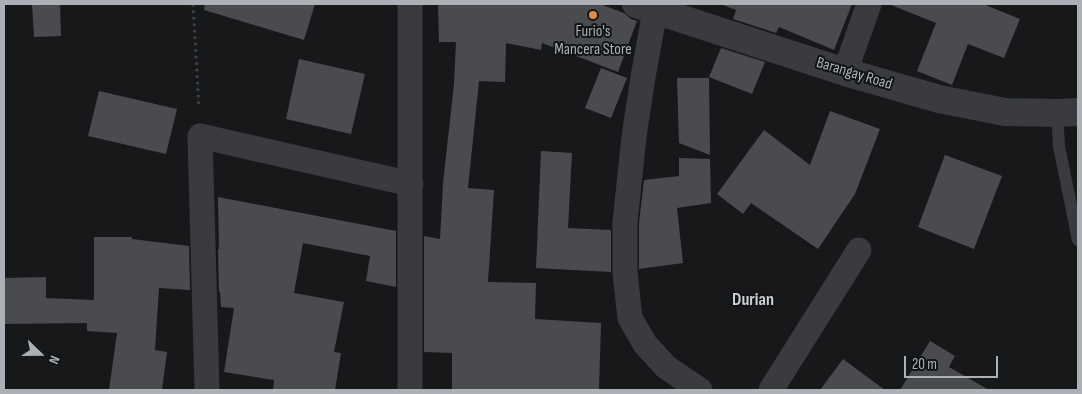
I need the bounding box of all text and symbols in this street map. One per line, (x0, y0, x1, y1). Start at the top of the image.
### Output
marker: Furio's Mancera Store (587, 9, 599, 21)
place label: Furio's Mancera Store (554, 22, 632, 60)
street label: Barangay Road (814, 53, 894, 95)
district label: Durian (732, 289, 774, 311)
north arrow (15, 329, 65, 379)
scale bar (907, 346, 1001, 378)
text: N (45, 353, 64, 366)
text: 20 m (912, 355, 937, 374)

